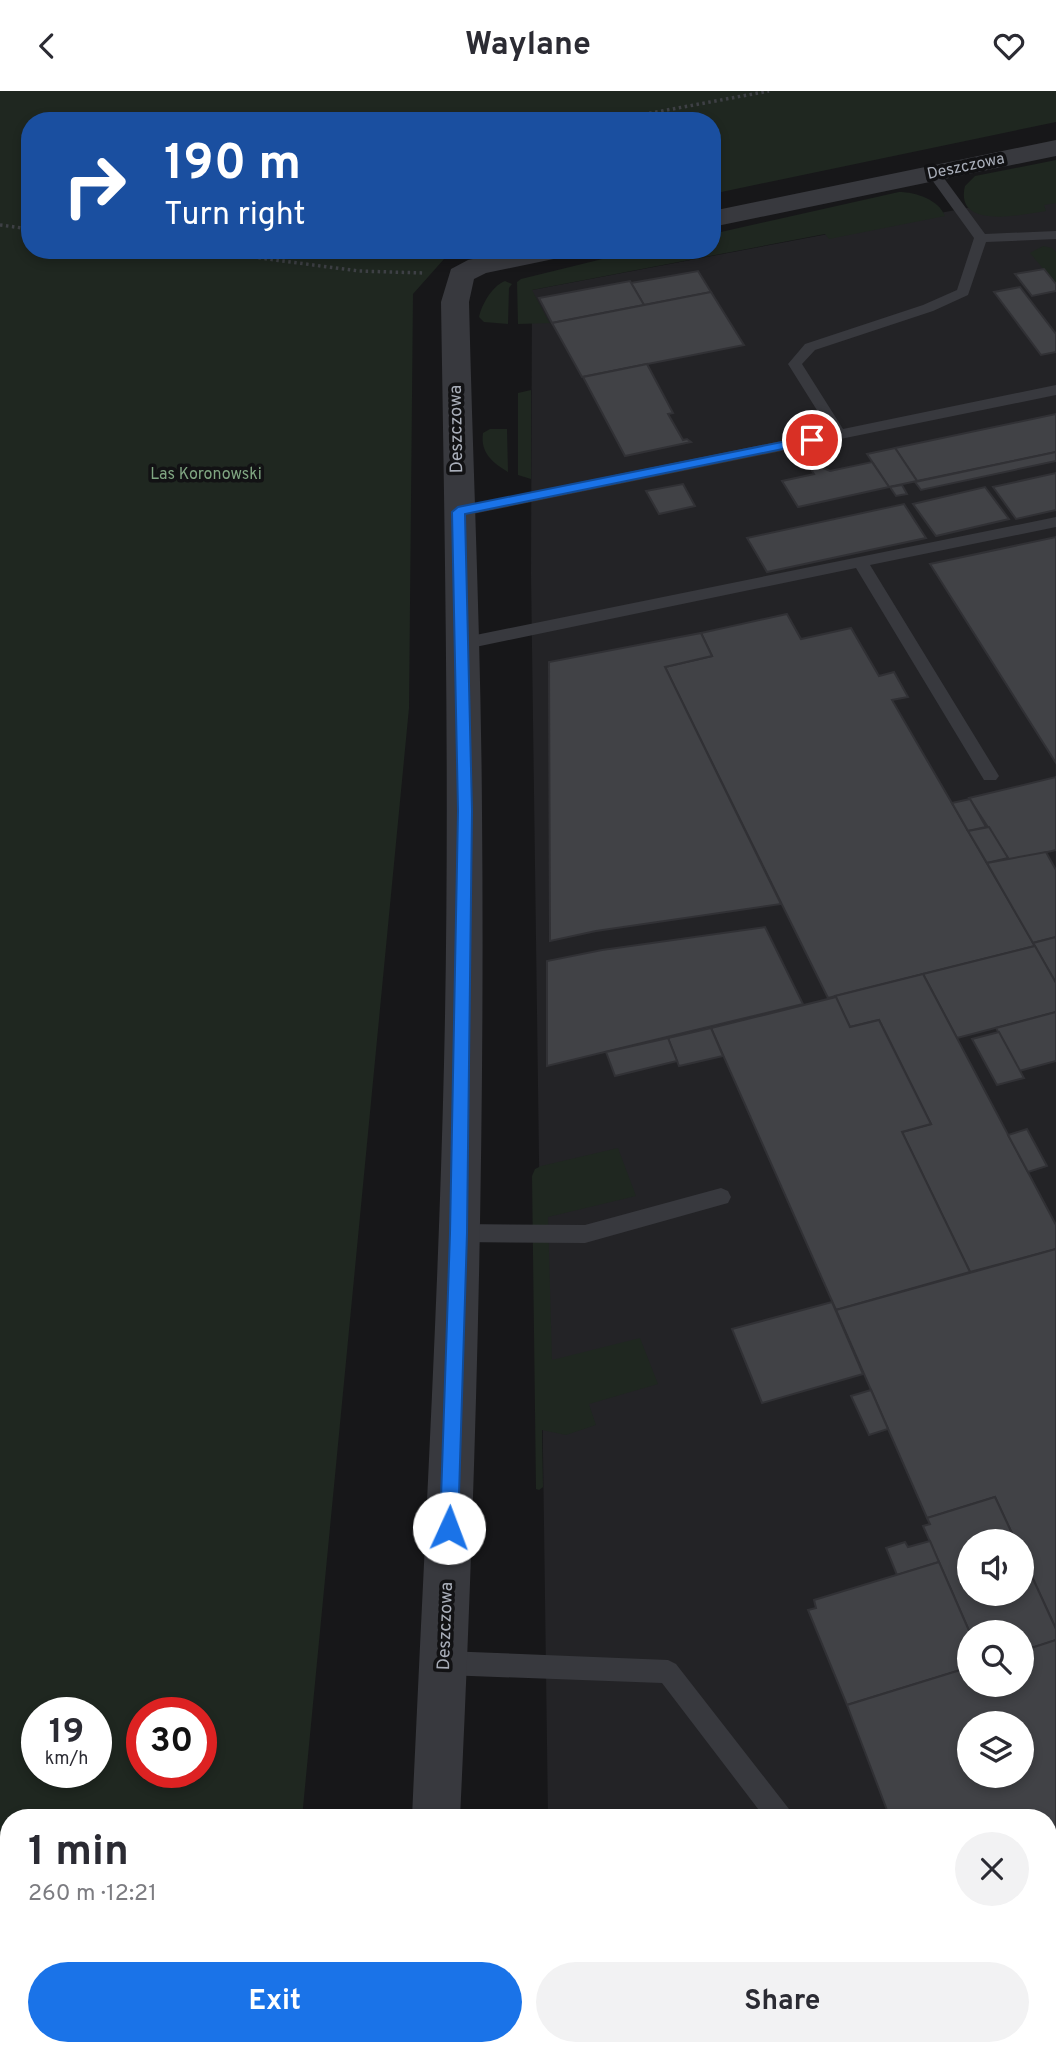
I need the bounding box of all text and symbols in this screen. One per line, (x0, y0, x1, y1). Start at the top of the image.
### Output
text: Waylane (465, 26, 591, 66)
icon: back (28, 27, 66, 65)
icon: heart (990, 27, 1028, 65)
text: 190 m (164, 135, 301, 197)
icon: right (49, 140, 140, 231)
street label: Deszczowa (925, 149, 1007, 185)
text: Turn right (164, 196, 306, 236)
street label: Deszczowa (445, 385, 469, 473)
pin (782, 410, 842, 470)
icon: arrive (793, 421, 831, 459)
park label: Las Koronowski (150, 465, 262, 485)
position arrow (412, 1491, 486, 1565)
map controls (957, 1529, 1034, 1788)
button: sound (957, 1529, 1034, 1606)
street label: Deszczowa (433, 1581, 459, 1671)
button: search (957, 1620, 1034, 1697)
speed limit sign: 30 (126, 1697, 217, 1788)
text: 19 (49, 1711, 84, 1755)
button: layers (957, 1711, 1034, 1788)
text: km/h (45, 1748, 88, 1771)
text: 1 min (28, 1827, 129, 1880)
button: close (955, 1832, 1029, 1906)
text: 260 m · 12:21 (28, 1880, 157, 1909)
button: Exit (28, 1962, 522, 2042)
button: Share (536, 1962, 1029, 2042)

